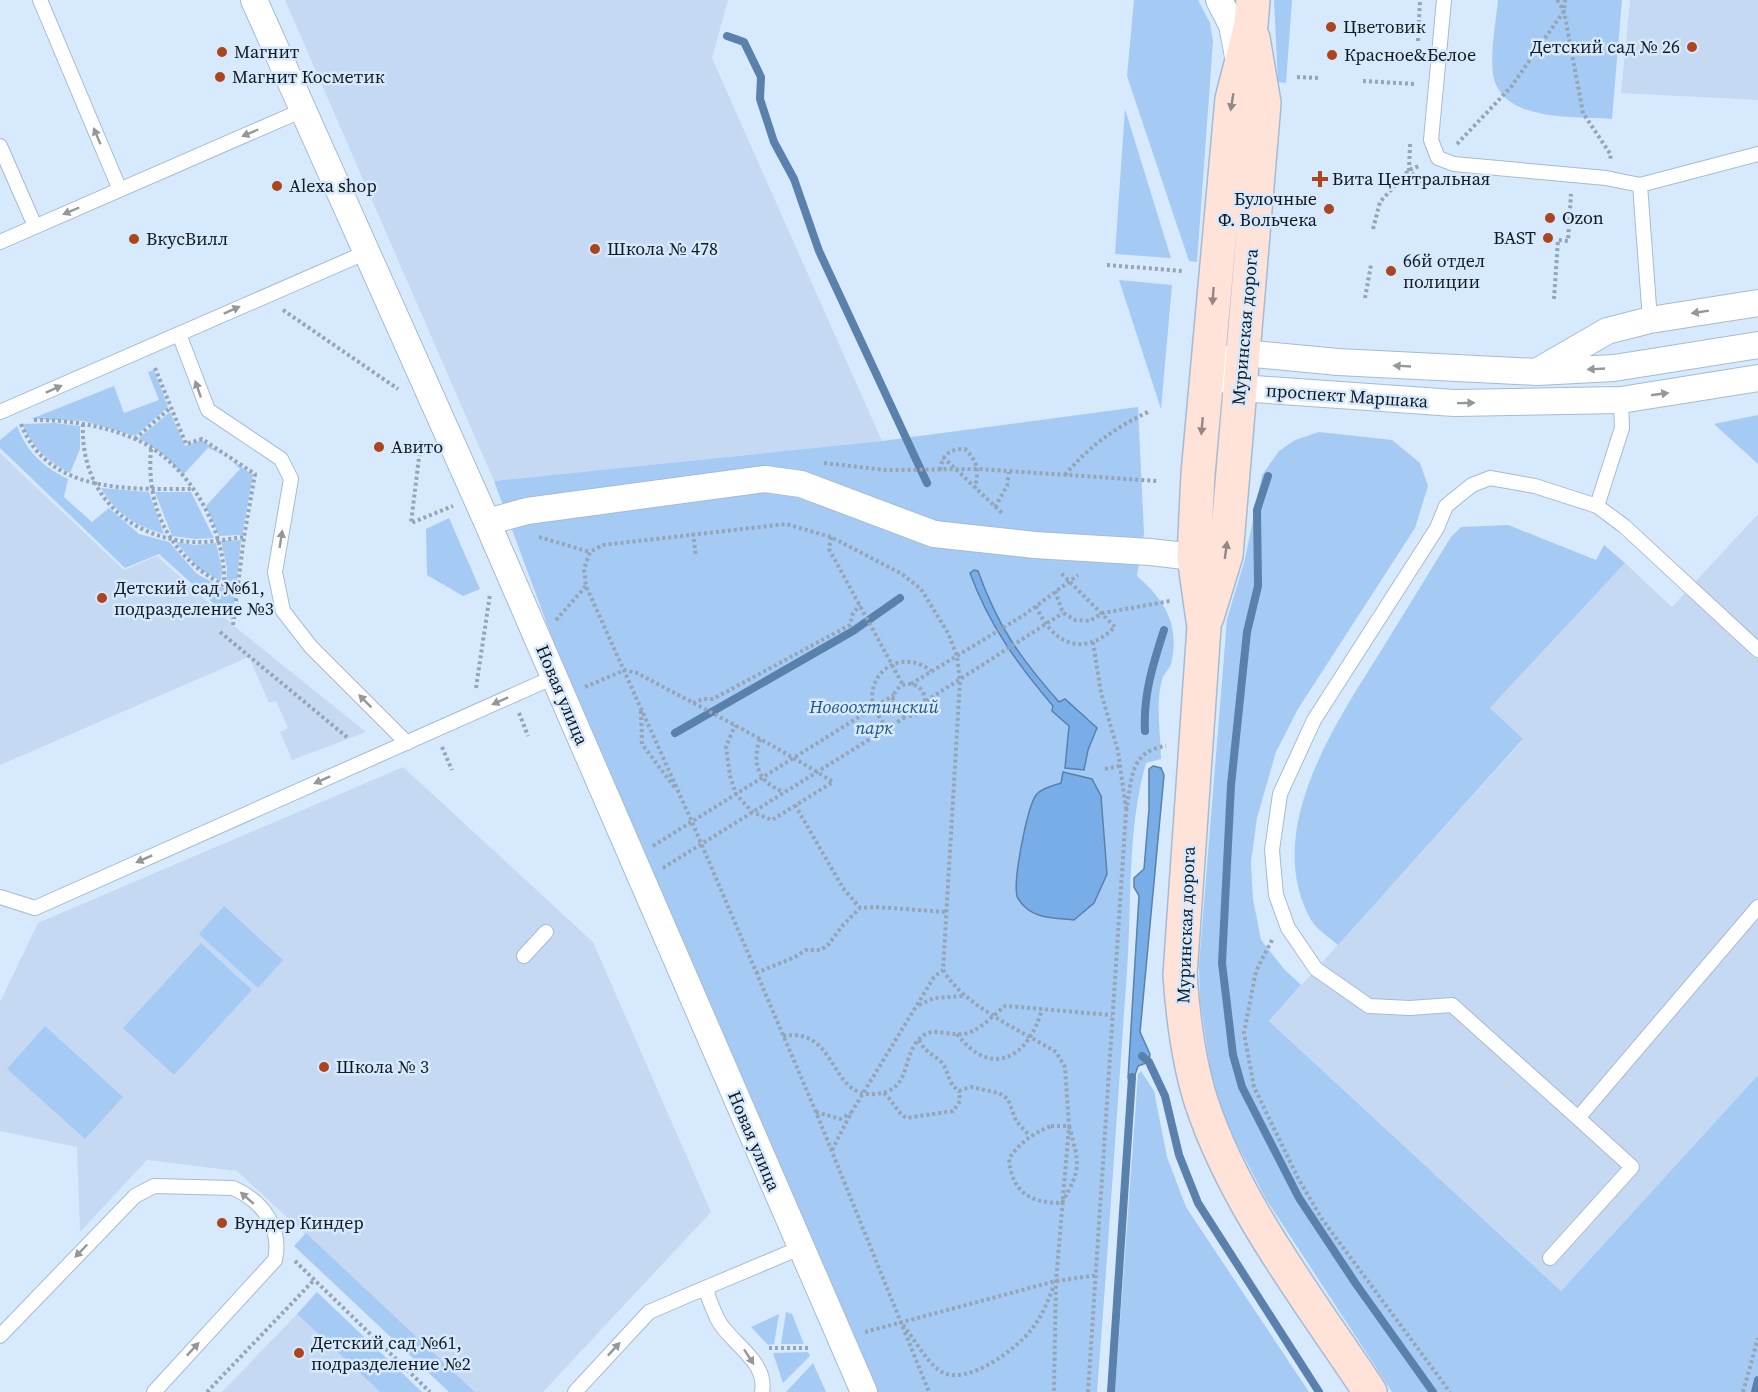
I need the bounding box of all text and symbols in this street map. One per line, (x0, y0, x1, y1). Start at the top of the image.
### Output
place label: Цветовик (1343, 14, 1426, 39)
marker: Цветовик (1324, 20, 1338, 34)
place label: Детский сад № 26 (1530, 34, 1680, 59)
place label: Магнит (234, 39, 300, 64)
marker: Детский сад № 26 (1685, 40, 1699, 54)
place label: Красное&Белое (1344, 42, 1476, 67)
marker: Магнит (215, 45, 229, 59)
marker: Красное&Белое (1325, 48, 1339, 62)
place label: Магнит Косметик (232, 64, 385, 89)
marker: Магнит Косметик (213, 70, 227, 84)
one-way arrow (1228, 92, 1237, 111)
one-way arrow (92, 126, 102, 144)
one-way arrow (240, 128, 258, 138)
place label: Вита Центральная (1332, 166, 1490, 191)
marker: Вита Центральная (1313, 172, 1327, 186)
place label: Alexa shop (289, 173, 377, 198)
marker: Alexa shop (270, 179, 284, 193)
place label: Булочные Ф. Вольчека (1218, 186, 1318, 232)
marker: Булочные Ф. Вольчека (1322, 202, 1336, 216)
place label: Ozon (1562, 205, 1604, 230)
one-way arrow (61, 206, 79, 216)
marker: Ozon (1543, 211, 1557, 225)
place label: BAST (1493, 225, 1536, 250)
place label: ВкусВилл (146, 226, 228, 251)
marker: BAST (1541, 231, 1555, 245)
marker: ВкусВилл (127, 232, 141, 246)
place label: Школа № 478 (607, 236, 718, 261)
marker: Школа № 478 (588, 242, 602, 256)
street label: Муринская дорога (1225, 247, 1264, 406)
place label: 66й отдел полиции (1403, 248, 1485, 294)
marker: 66й отдел полиции (1384, 264, 1398, 278)
one-way arrow (1208, 286, 1218, 305)
one-way arrow (224, 306, 241, 315)
one-way arrow (1691, 308, 1710, 317)
one-way arrow (1392, 361, 1411, 370)
one-way arrow (1587, 364, 1606, 374)
street label: проспект Маршака (1265, 377, 1430, 414)
one-way arrow (193, 379, 203, 397)
one-way arrow (45, 384, 63, 394)
one-way arrow (1651, 390, 1670, 399)
one-way arrow (1456, 398, 1475, 408)
one-way arrow (1197, 417, 1207, 436)
place label: Авито (391, 434, 443, 459)
marker: Авито (372, 440, 386, 454)
one-way arrow (277, 530, 286, 549)
one-way arrow (1221, 541, 1230, 560)
place label: Детский сад №61, подразделение №3 (114, 575, 274, 621)
marker: Детский сад №61, подразделение №3 (95, 591, 109, 605)
street label: Новая улица (530, 641, 595, 750)
one-way arrow (358, 694, 372, 709)
park label: Новоохтинский парк (808, 694, 939, 740)
one-way arrow (491, 696, 509, 706)
one-way arrow (313, 775, 331, 785)
street label: Муринская дорога (1170, 845, 1201, 1004)
one-way arrow (135, 855, 153, 865)
place label: Школа № 3 (336, 1054, 429, 1079)
marker: Школа № 3 (317, 1060, 331, 1074)
street label: Новая улица (722, 1087, 787, 1196)
one-way arrow (240, 1191, 255, 1205)
place label: Вундер Киндер (234, 1210, 364, 1235)
marker: Вундер Киндер (215, 1216, 229, 1230)
one-way arrow (75, 1244, 89, 1258)
place label: Детский сад №61, подразделение №2 (311, 1330, 471, 1376)
one-way arrow (186, 1342, 199, 1357)
one-way arrow (607, 1342, 621, 1356)
marker: Детский сад №61, подразделение №2 (292, 1346, 306, 1360)
one-way arrow (743, 1349, 754, 1365)

